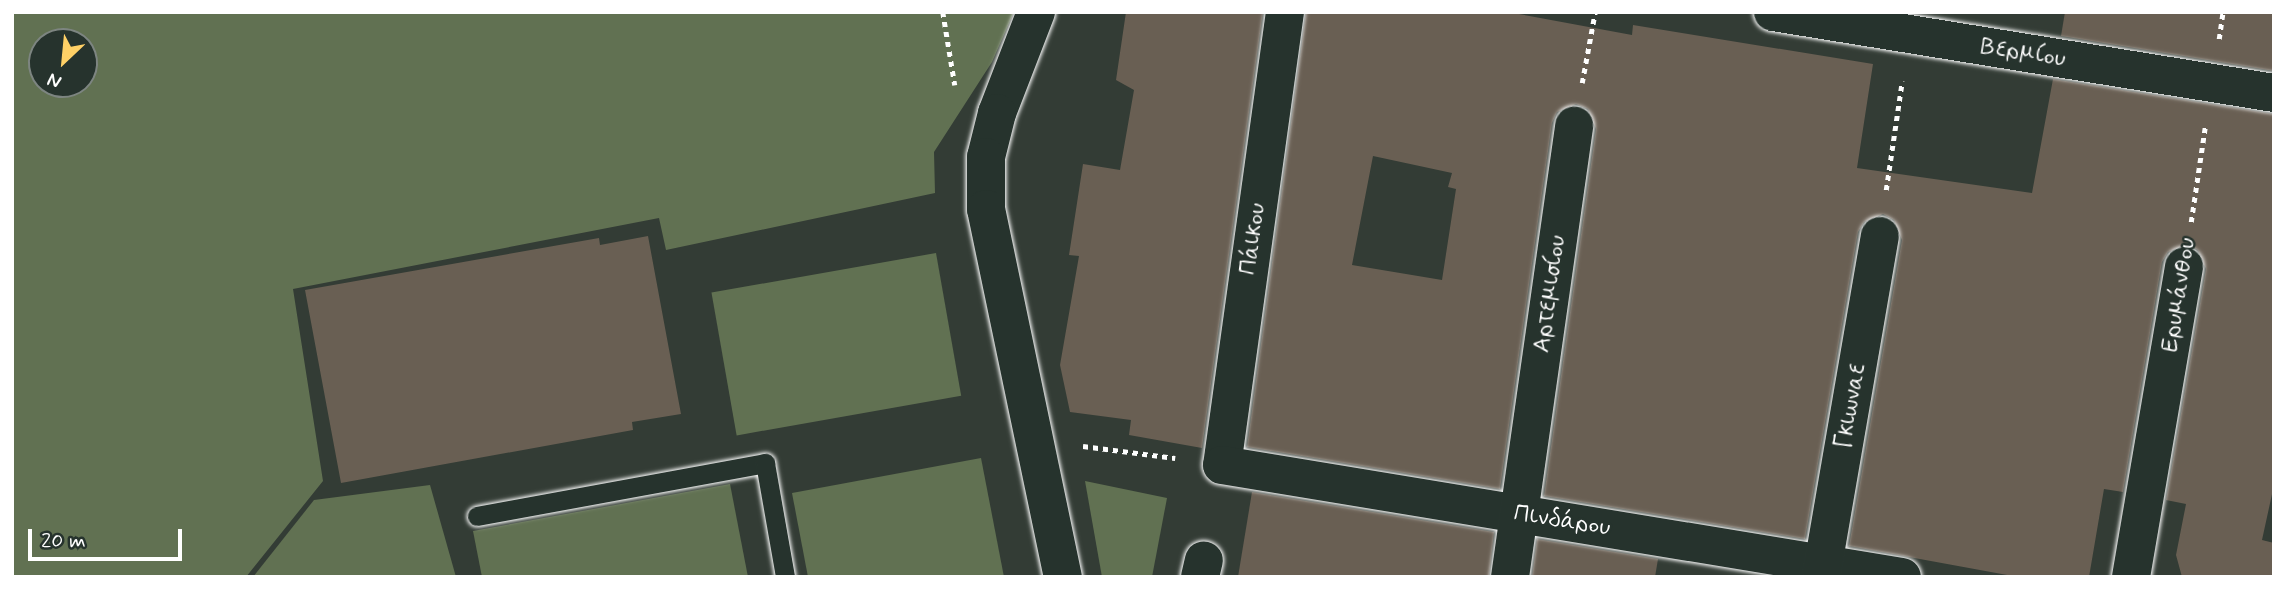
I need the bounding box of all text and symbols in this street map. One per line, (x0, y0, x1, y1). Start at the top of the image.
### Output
north arrow (28, 28, 98, 98)
street label: Βερμίου (1978, 32, 2068, 74)
text: N (43, 67, 66, 95)
street label: Πάικου (1234, 201, 1272, 277)
street label: Αρτεμισίου (1528, 233, 1572, 355)
street label: Ερυμάνθου (2156, 236, 2202, 354)
street label: Γκιωναε (1829, 361, 1873, 451)
street label: Πινδάρου (1512, 499, 1612, 543)
scale bar (32, 516, 186, 560)
text: 20 m (41, 527, 86, 555)

